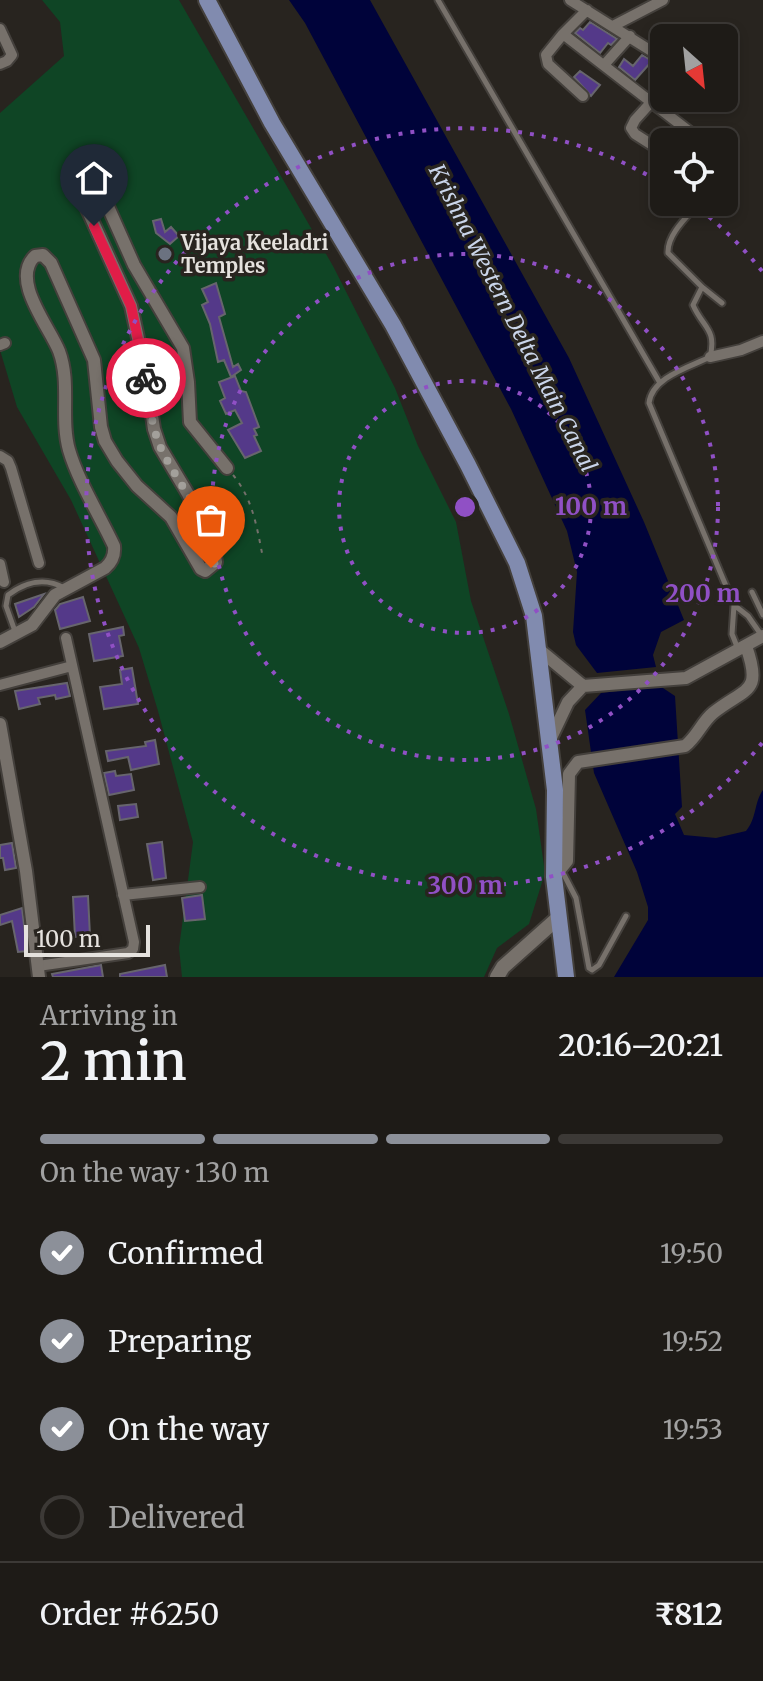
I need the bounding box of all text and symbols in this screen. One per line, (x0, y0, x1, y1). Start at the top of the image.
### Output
north arrow (650, 24, 738, 112)
map controls (650, 24, 738, 216)
button: locate (650, 128, 738, 216)
pin (60, 144, 128, 226)
icon: home (72, 156, 116, 200)
water label: Krishna Western Delta Main Canal (422, 158, 603, 477)
place label: Vijaya Keeladri Temples (180, 230, 329, 278)
marker: Vijaya Keeladri Temples (156, 245, 174, 263)
courier (106, 338, 186, 418)
icon: bike (124, 356, 168, 400)
pin (177, 486, 245, 568)
text: 100 m (555, 491, 627, 522)
centre of rings (451, 493, 479, 521)
icon: bag (189, 498, 233, 542)
text: 200 m (665, 578, 741, 609)
text: 300 m (427, 870, 503, 901)
scale bar (24, 921, 150, 957)
text: 100 m (36, 925, 101, 953)
text: Arriving in (40, 999, 178, 1032)
text: 20:16–20:21 (558, 1026, 723, 1064)
text: 2 min (40, 1029, 187, 1094)
text: On the way · 130 m (40, 1156, 269, 1189)
icon: check (40, 1231, 84, 1275)
text: Confirmed (108, 1234, 263, 1272)
text: 19:50 (660, 1237, 723, 1270)
icon: check (40, 1319, 84, 1363)
text: Preparing (108, 1322, 251, 1360)
text: 19:52 (662, 1325, 723, 1358)
icon: check (40, 1407, 84, 1451)
text: On the way (108, 1410, 269, 1448)
text: 19:53 (663, 1413, 723, 1446)
text: Delivered (108, 1498, 245, 1536)
text: Order #6250 (40, 1595, 219, 1633)
text: ₹812 (654, 1595, 723, 1633)

